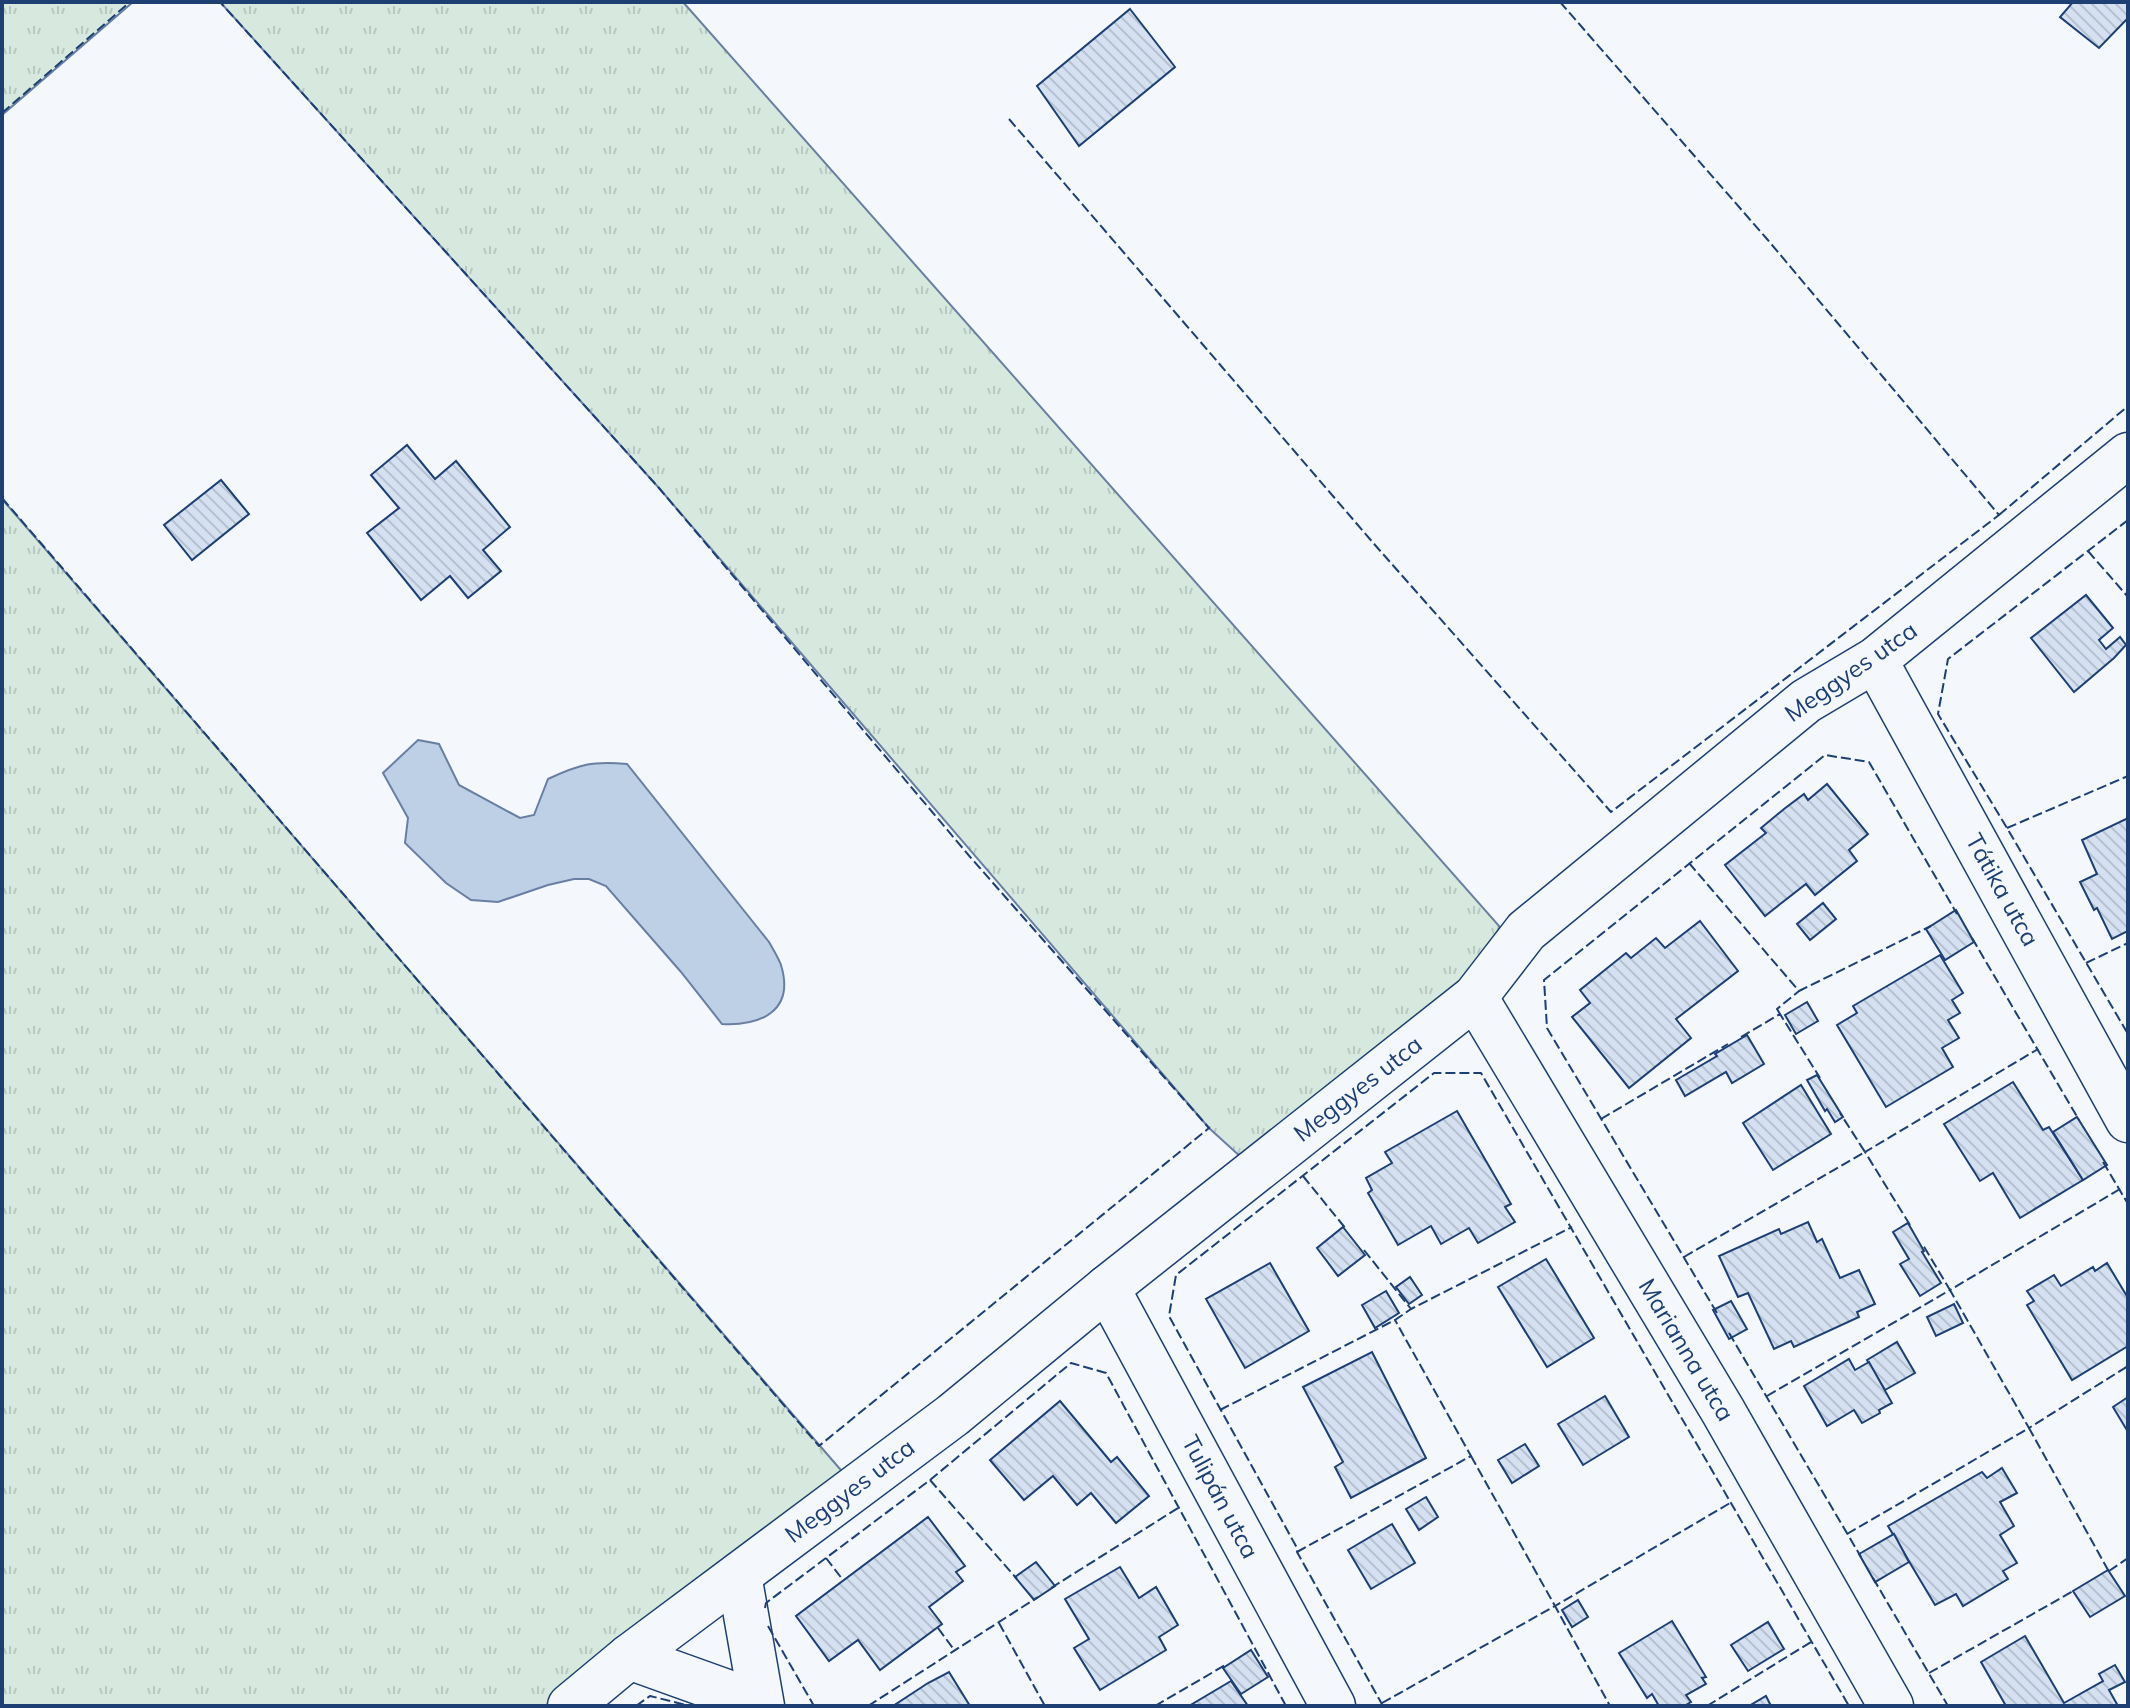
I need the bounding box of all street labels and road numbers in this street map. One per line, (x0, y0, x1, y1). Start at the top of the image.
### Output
street label: Meggyes utca (1778, 615, 1922, 728)
street label: Tátika utca (1960, 828, 2046, 951)
street label: Meggyes utca (1287, 1029, 1428, 1148)
street label: Marianna utca (1633, 1273, 1741, 1426)
street label: Tulipán utca (1176, 1430, 1266, 1563)
street label: Meggyes utca (779, 1432, 920, 1549)

